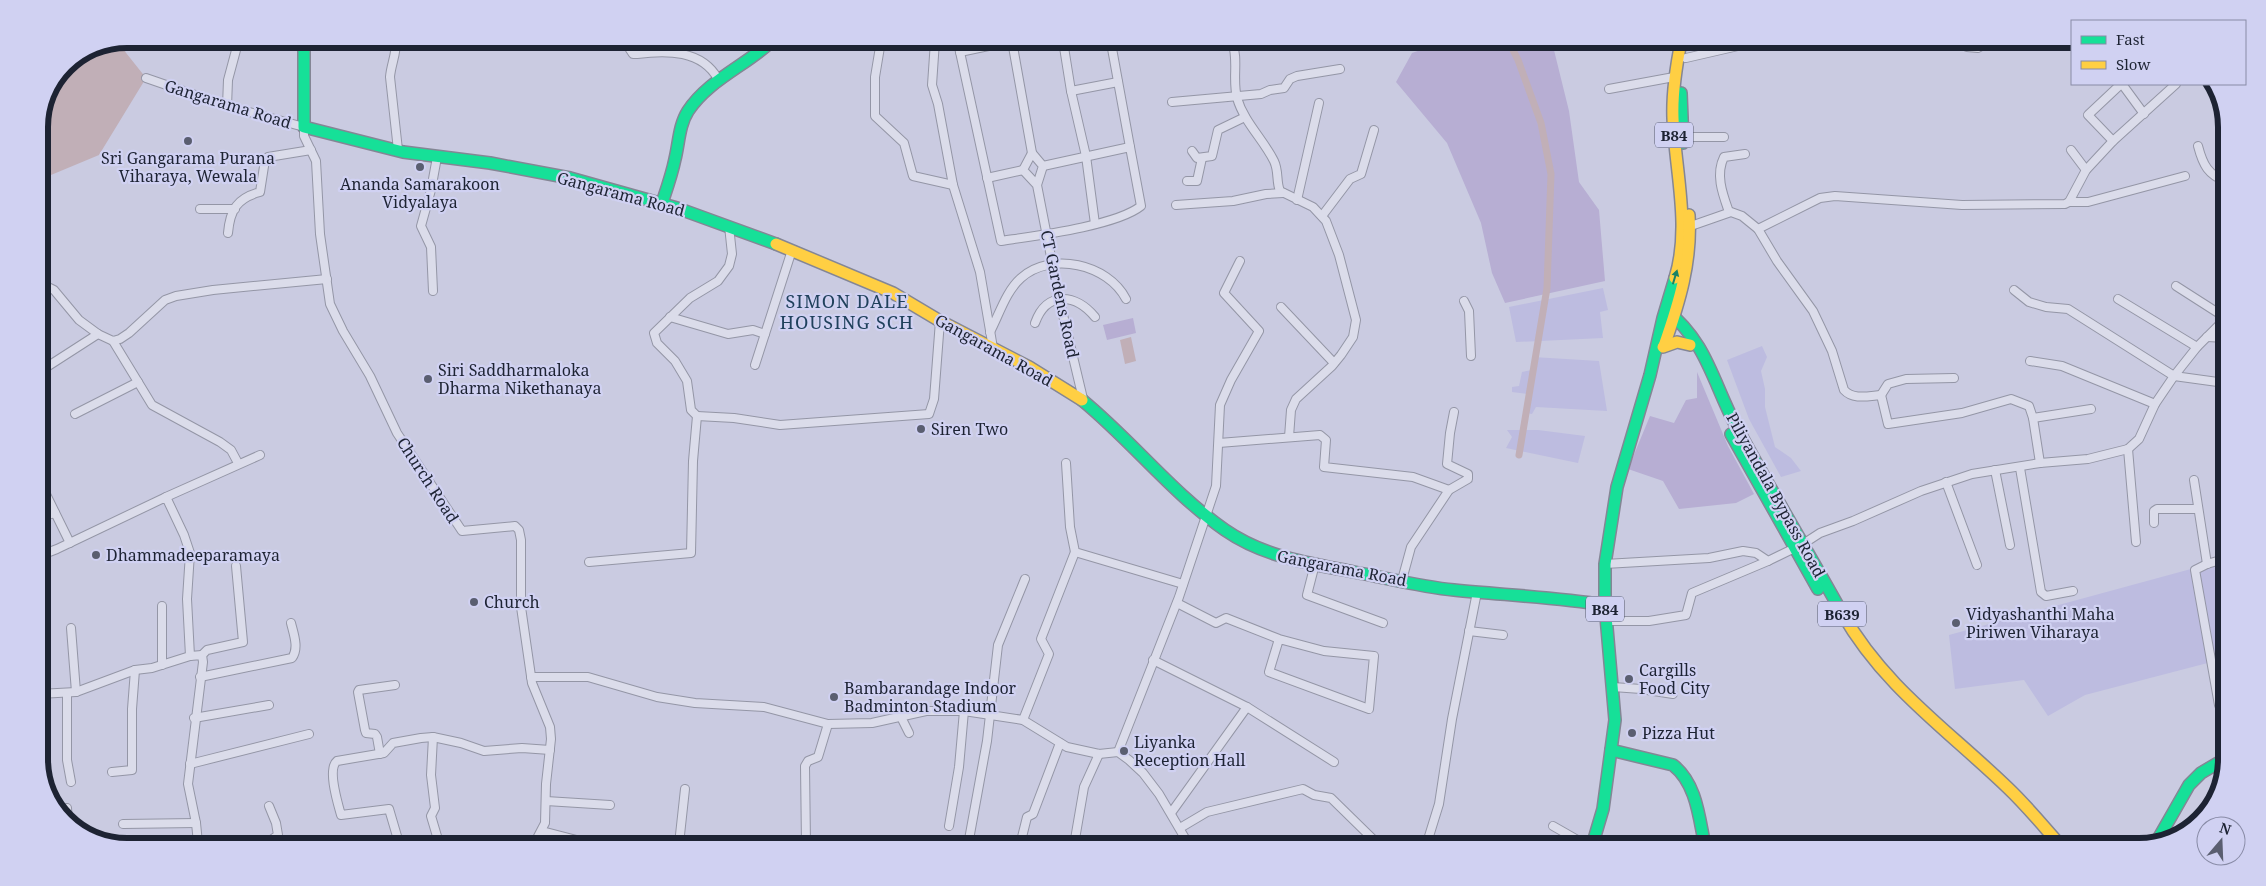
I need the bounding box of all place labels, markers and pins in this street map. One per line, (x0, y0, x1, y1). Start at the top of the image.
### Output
marker: Sri Gangarama Purana Viharaya, Wewala (182, 135, 194, 147)
place label: Sri Gangarama Purana Viharaya, Wewala (101, 147, 275, 187)
marker: Ananda Samarakoon Vidyalaya (414, 161, 426, 173)
place label: Ananda Samarakoon Vidyalaya (340, 173, 500, 213)
place label: Siri Saddharmaloka Dharma Nikethanaya (438, 359, 601, 399)
marker: Siri Saddharmaloka Dharma Nikethanaya (422, 373, 434, 385)
place label: Siren Two (931, 418, 1008, 440)
marker: Siren Two (915, 423, 927, 435)
place label: Dhammadeeparamaya (106, 544, 280, 566)
marker: Dhammadeeparamaya (90, 549, 102, 561)
place label: Church (484, 591, 540, 613)
marker: Church (468, 596, 480, 608)
place label: Vidyashanthi Maha Piriwen Viharaya (1966, 603, 2115, 643)
marker: Vidyashanthi Maha Piriwen Viharaya (1950, 617, 1962, 629)
place label: Cargills Food City (1639, 659, 1711, 699)
marker: Cargills Food City (1623, 673, 1635, 685)
place label: Bambarandage Indoor Badminton Stadium (844, 677, 1017, 717)
marker: Bambarandage Indoor Badminton Stadium (828, 691, 840, 703)
place label: Pizza Hut (1642, 722, 1715, 744)
marker: Pizza Hut (1626, 727, 1638, 739)
place label: Liyanka Reception Hall (1134, 731, 1245, 771)
marker: Liyanka Reception Hall (1118, 745, 1130, 757)

